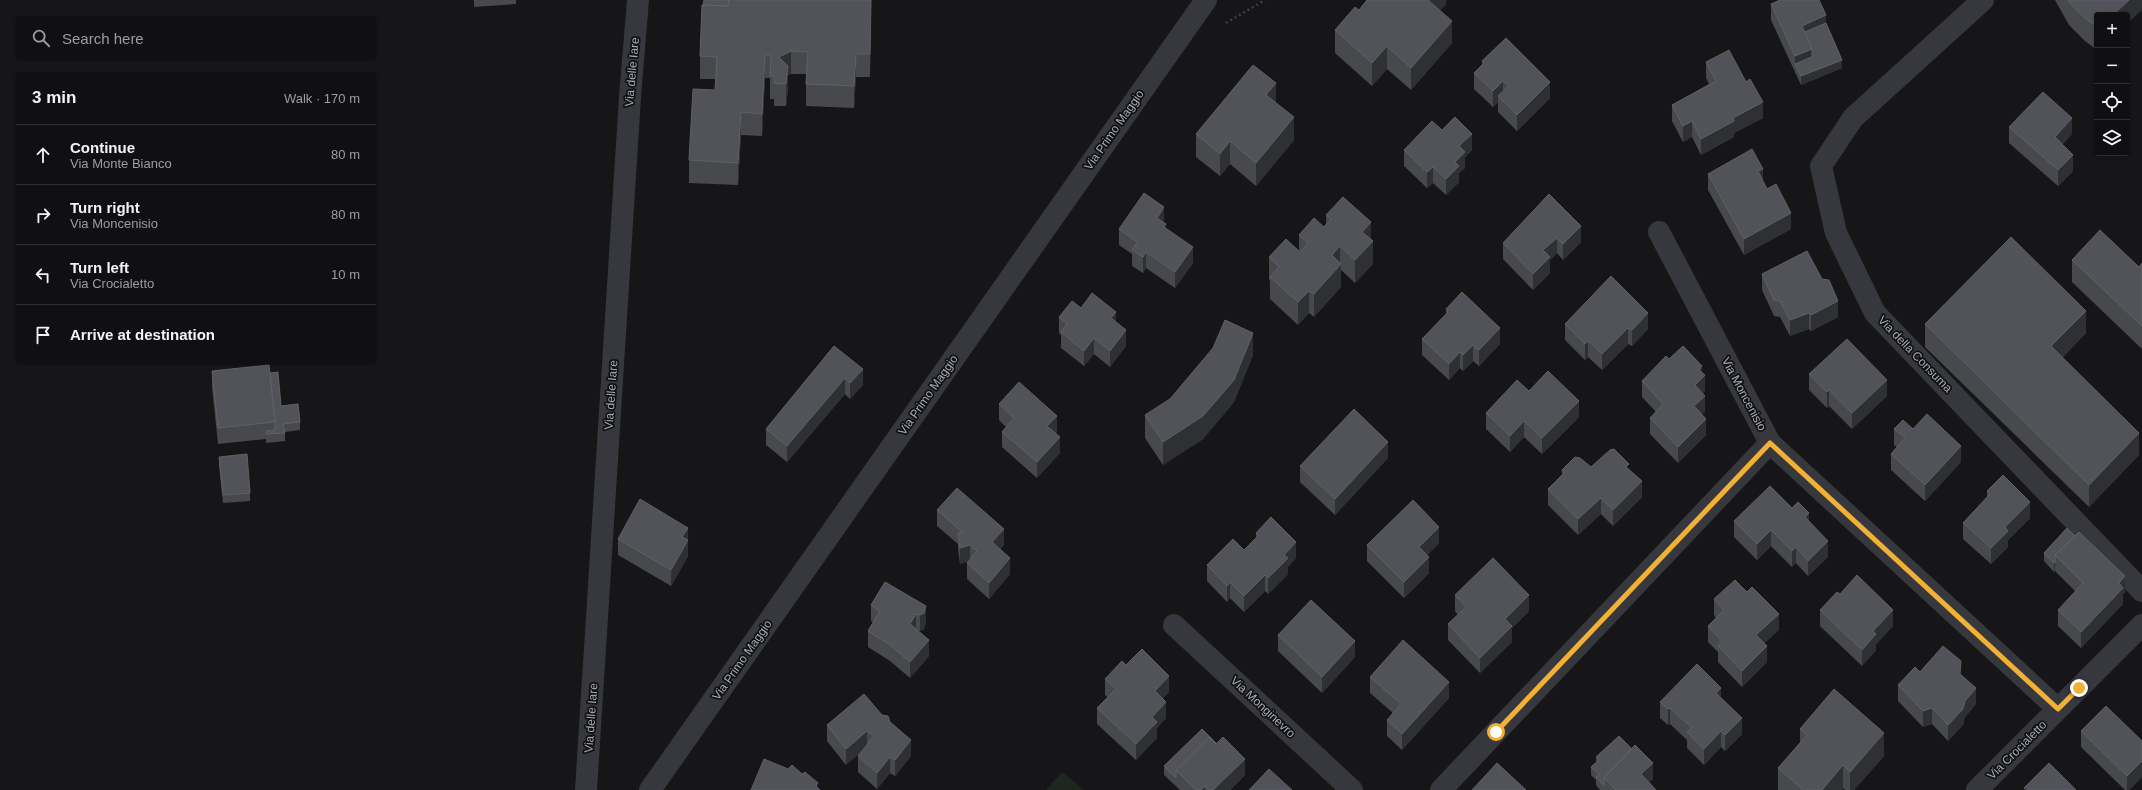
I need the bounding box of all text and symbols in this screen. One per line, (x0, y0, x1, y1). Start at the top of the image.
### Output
map controls (2094, 12, 2130, 156)
button: + (2094, 12, 2130, 48)
search box (16, 16, 376, 60)
icon: search (30, 27, 52, 49)
text: Search here (62, 30, 144, 47)
street label: Via delle Iare (622, 36, 642, 107)
button: − (2094, 48, 2130, 84)
button: locate (2094, 84, 2130, 120)
street label: Via Primo Maggio (1081, 87, 1147, 173)
text: 3 min (32, 88, 76, 107)
text: Walk · 170 m (284, 91, 360, 106)
button: layers (2094, 120, 2130, 156)
text: Continue (70, 139, 135, 156)
icon: ahead (32, 144, 54, 166)
text: 80 m (331, 147, 360, 162)
text: Via Monte Bianco (70, 156, 172, 171)
text: Turn right (70, 199, 140, 216)
icon: right (32, 204, 54, 226)
text: 80 m (331, 207, 360, 222)
text: Via Moncenisio (70, 216, 158, 231)
text: Turn left (70, 259, 129, 276)
icon: left (32, 264, 54, 286)
text: 10 m (331, 267, 360, 282)
text: Via Crocialetto (70, 276, 154, 291)
street label: Via della Consuma (1875, 313, 1955, 395)
icon: arrive (32, 324, 54, 346)
text: Arrive at destination (70, 326, 215, 343)
street label: Via Primo Maggio (895, 352, 961, 438)
street label: Via Moncenisio (1719, 355, 1769, 433)
street label: Via delle Iare (602, 359, 620, 430)
street label: Via Primo Maggio (709, 617, 775, 703)
street label: Via Monginevro (1228, 674, 1298, 741)
route end (2070, 679, 2088, 697)
street label: Via delle Iare (582, 682, 600, 753)
street label: Via Crocialetto (1985, 717, 2050, 782)
route start (1487, 723, 1505, 741)

